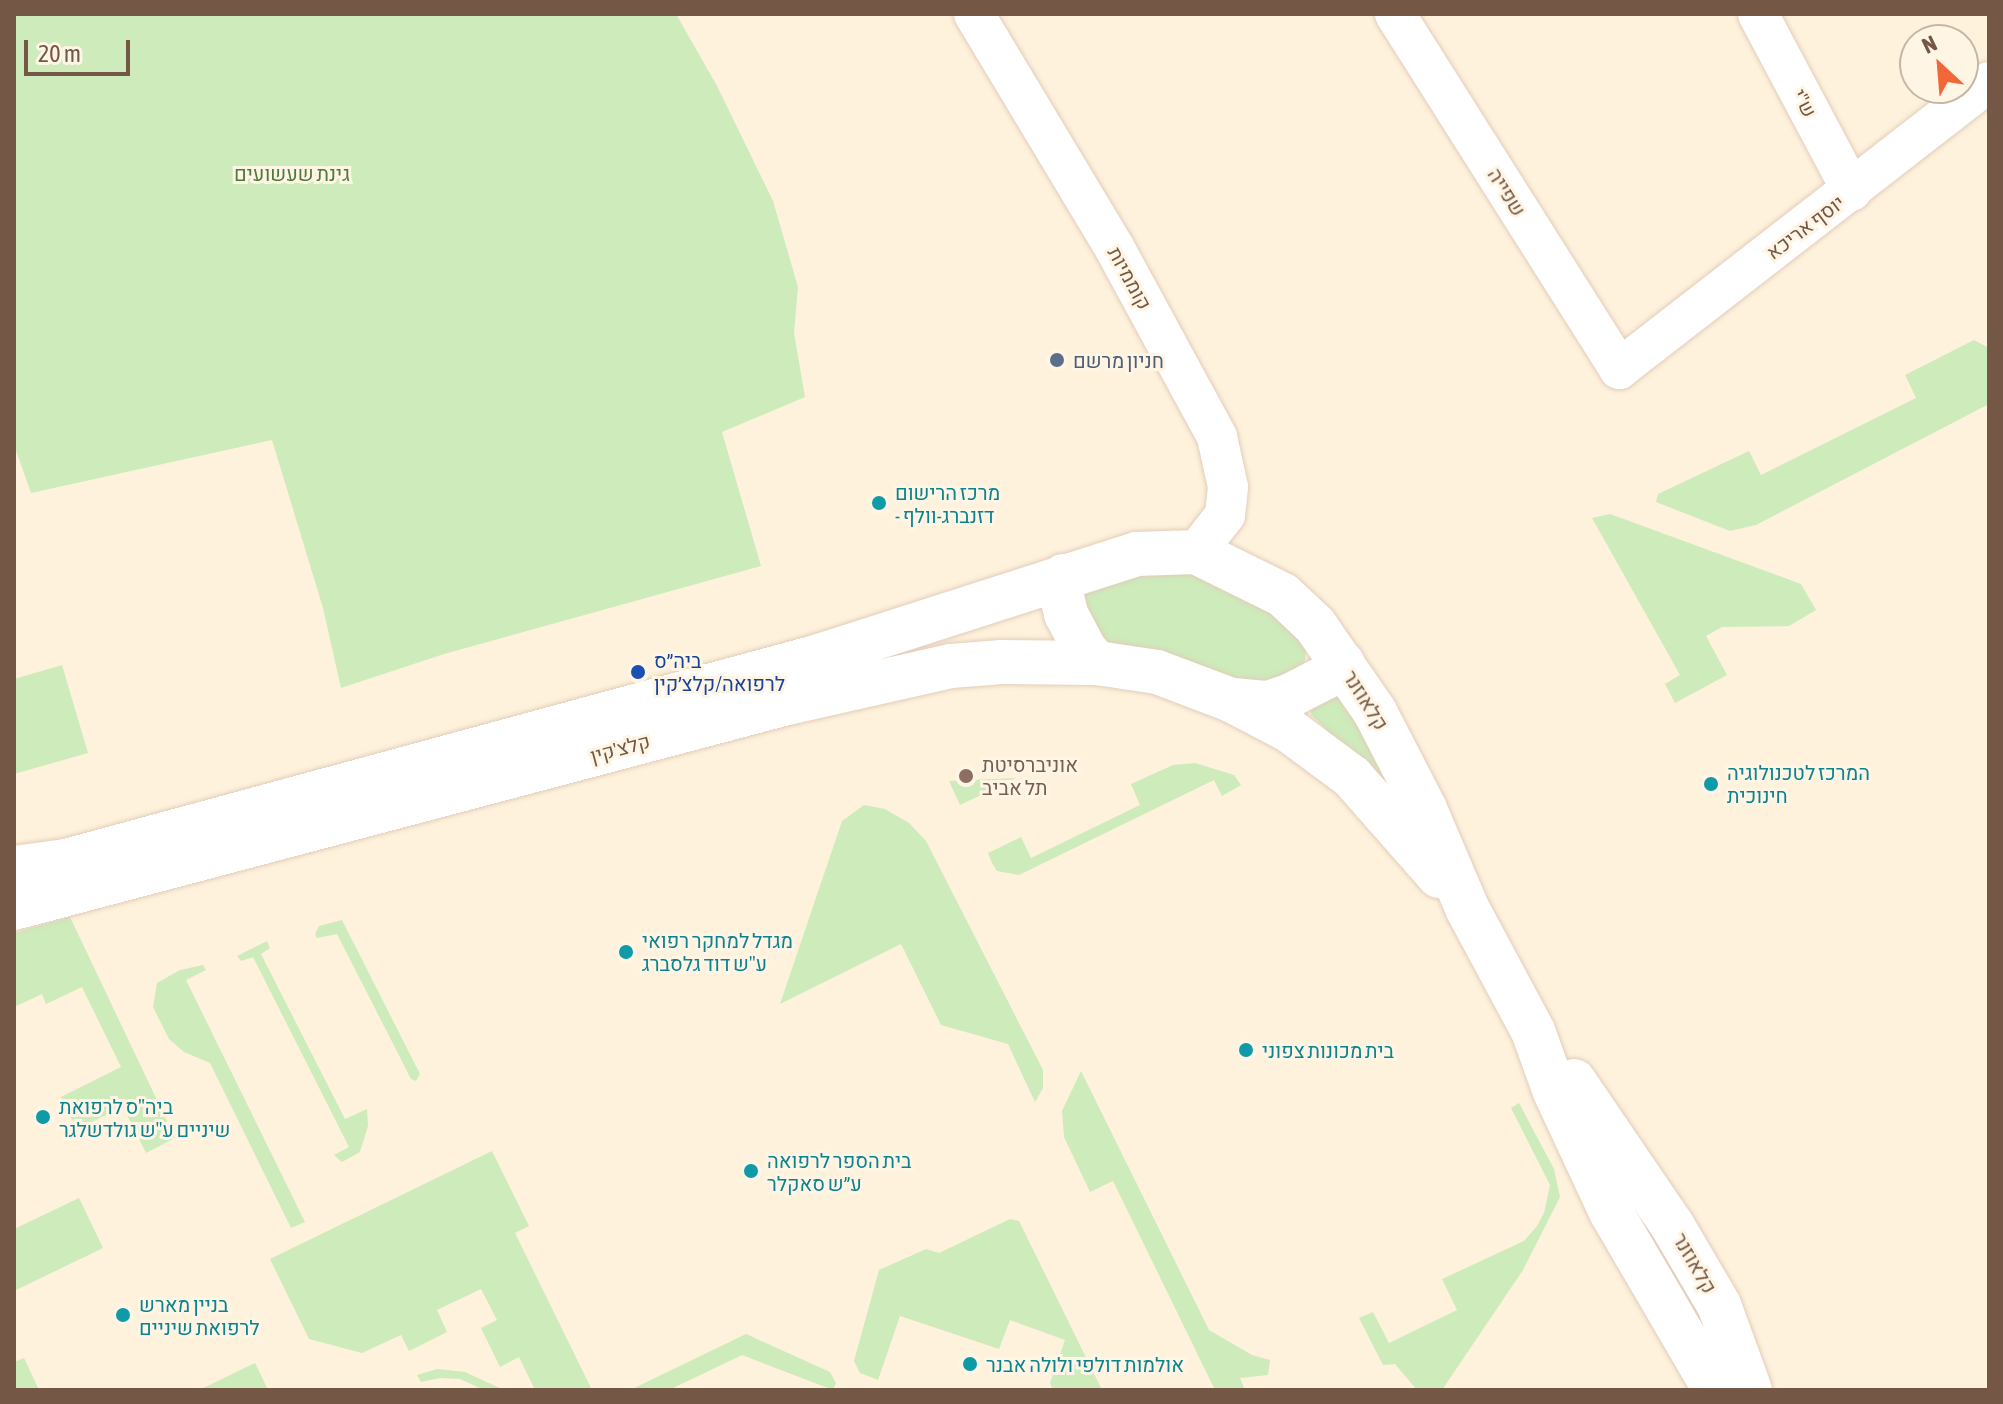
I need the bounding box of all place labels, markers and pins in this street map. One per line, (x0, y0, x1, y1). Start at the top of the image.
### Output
place label: חניון מרשם (1073, 348, 1164, 372)
marker: חניון מרשם (1048, 351, 1066, 369)
place label: מרכז הרישום - דזנברג-וולף (895, 480, 1000, 527)
marker: מרכז הרישום - דזנברג-וולף (870, 494, 888, 512)
place label: ביה״ס לרפואה/קלצ׳קין (654, 648, 785, 695)
marker: ביה״ס לרפואה/קלצ׳קין (629, 663, 647, 681)
place label: אוניברסיטת תל אביב (982, 752, 1078, 799)
place label: המרכז לטכנולוגיה חינוכית (1727, 760, 1870, 807)
marker: אוניברסיטת תל אביב (957, 767, 975, 785)
marker: המרכז לטכנולוגיה חינוכית (1702, 775, 1720, 793)
place label: מגדל למחקר רפואי ע"ש דוד גלסברג (642, 928, 793, 975)
marker: מגדל למחקר רפואי ע"ש דוד גלסברג (617, 943, 635, 961)
place label: בית מכונות צפוני (1262, 1038, 1394, 1062)
marker: בית מכונות צפוני (1237, 1041, 1255, 1059)
place label: ביה"ס לרפואת שיניים ע"ש גולדשלגר (59, 1094, 230, 1141)
marker: ביה"ס לרפואת שיניים ע"ש גולדשלגר (34, 1108, 52, 1126)
place label: בית הספר לרפואה ע״ש סאקלר (767, 1148, 912, 1195)
marker: בית הספר לרפואה ע״ש סאקלר (742, 1162, 760, 1180)
place label: בניין מארש לרפואת שיניים (139, 1292, 260, 1339)
marker: בניין מארש לרפואת שיניים (114, 1306, 132, 1324)
place label: אולמות דולפי ולולה אבנר (986, 1352, 1184, 1376)
marker: אולמות דולפי ולולה אבנר (961, 1355, 979, 1373)

